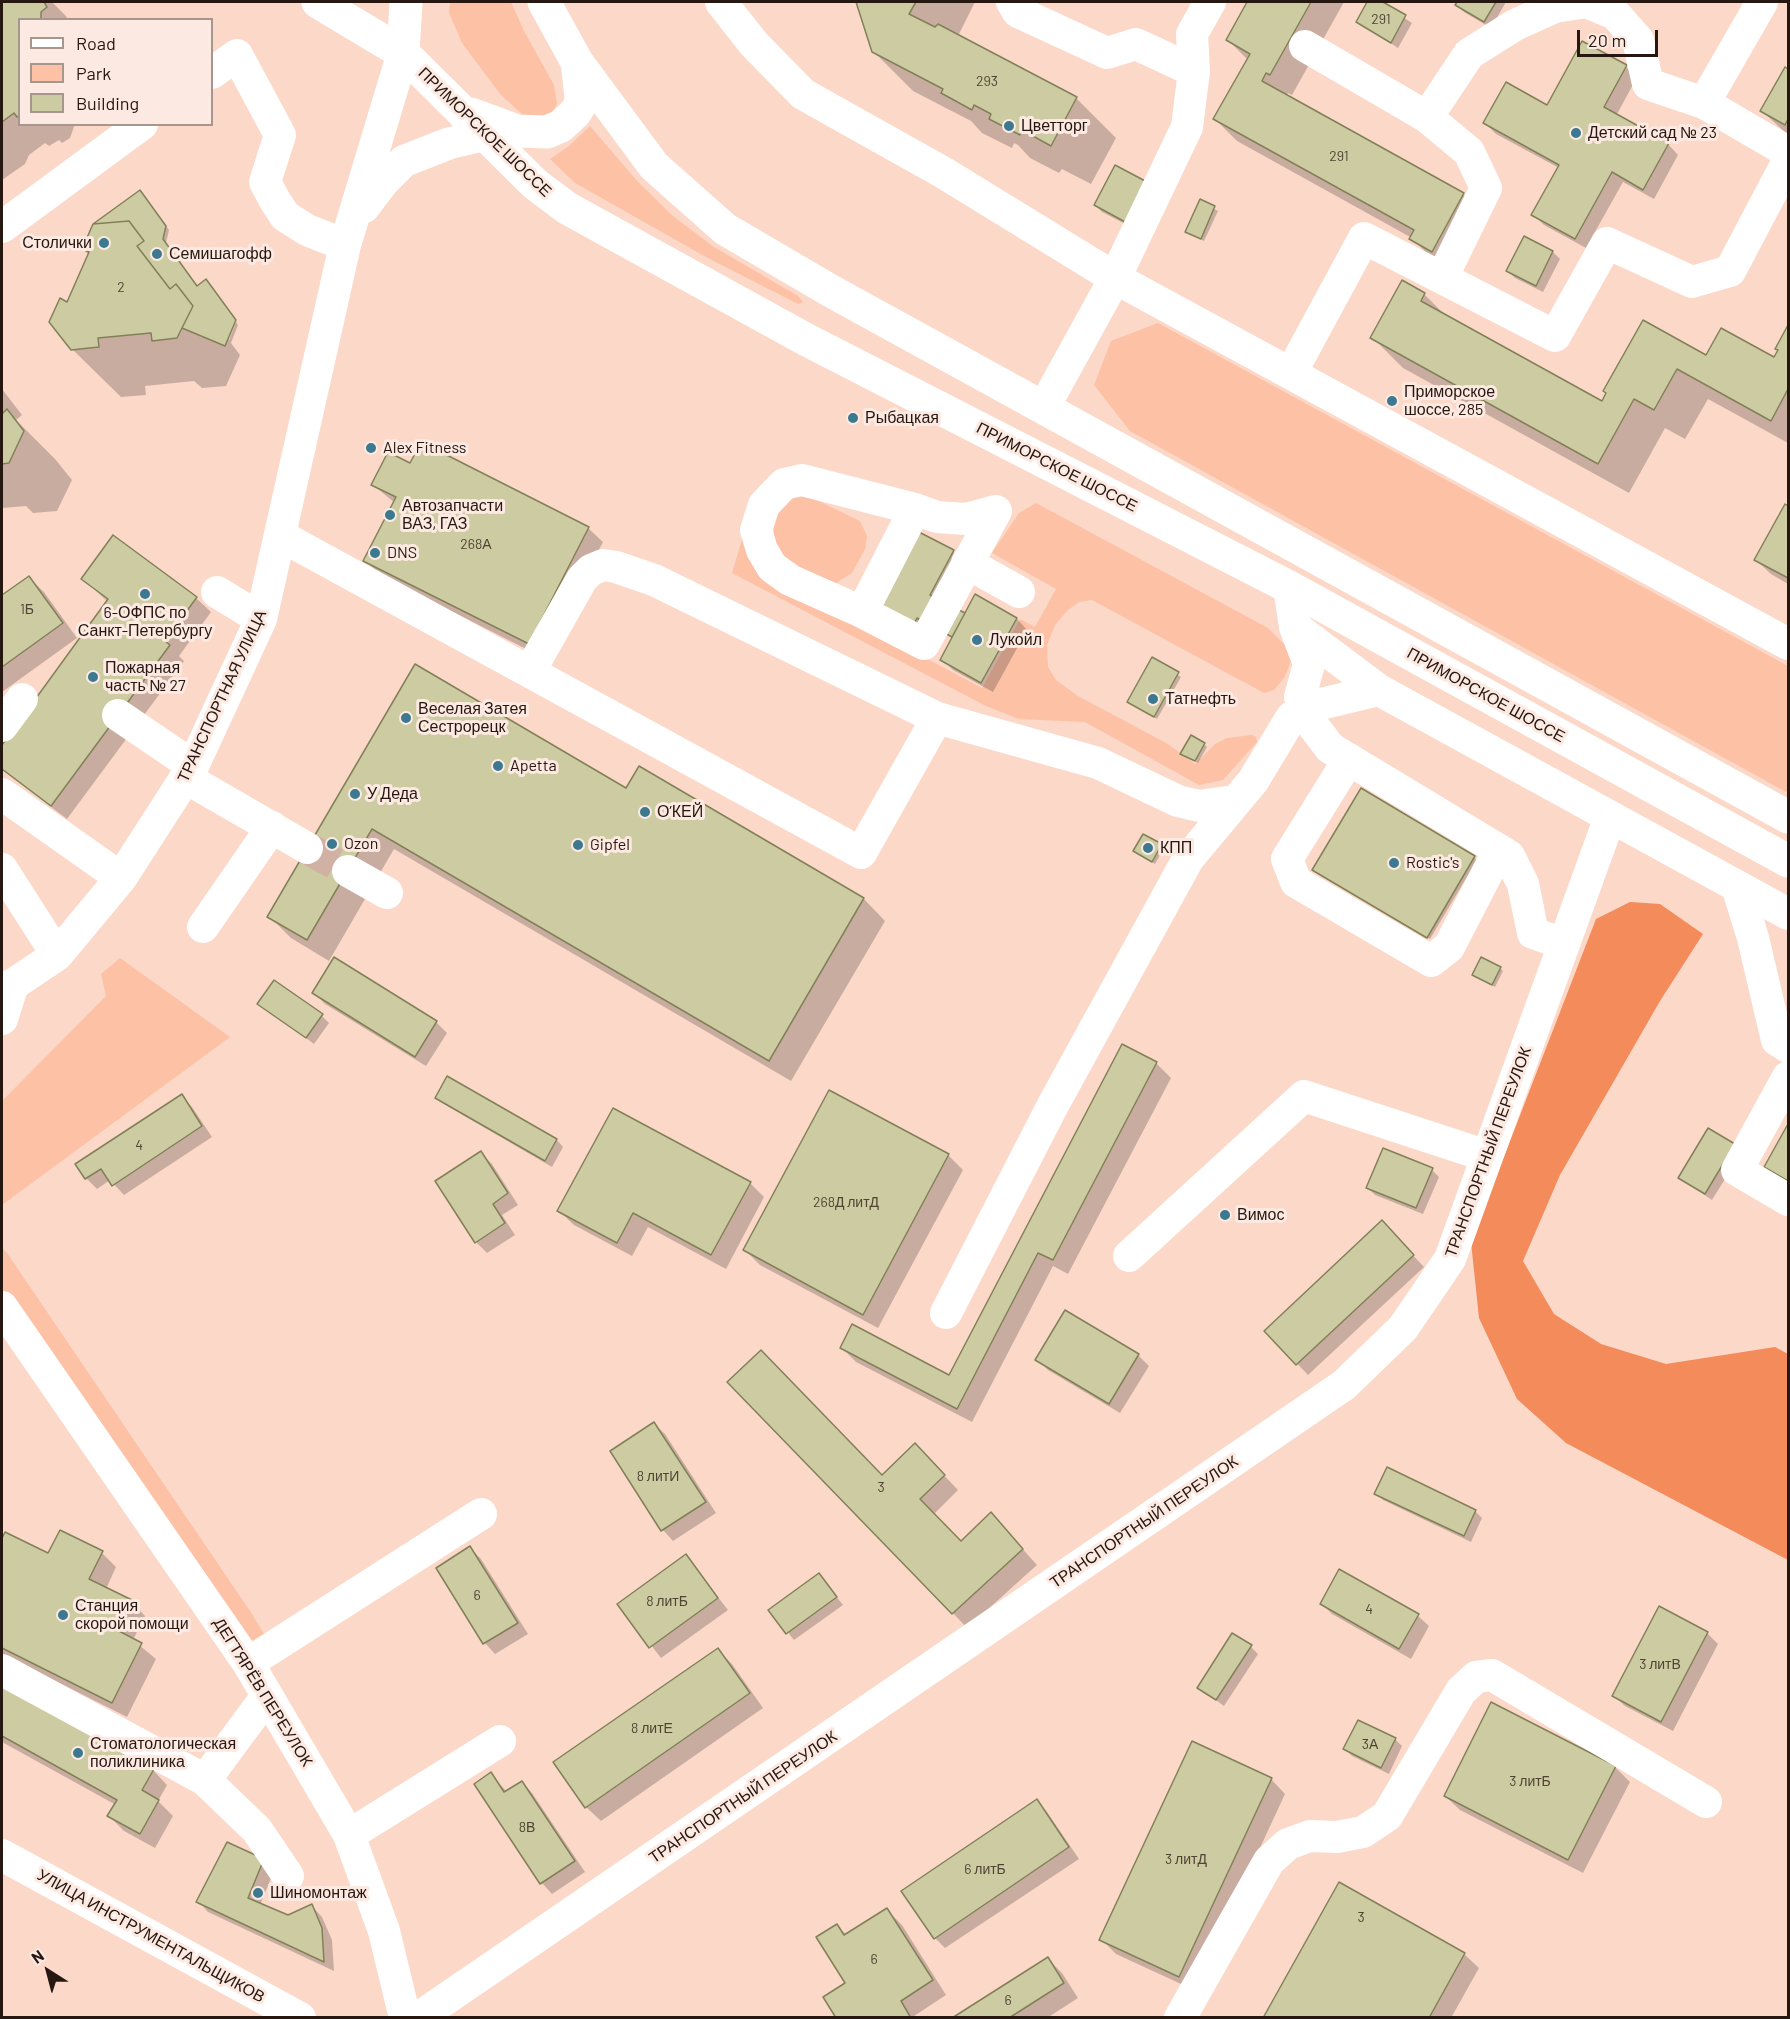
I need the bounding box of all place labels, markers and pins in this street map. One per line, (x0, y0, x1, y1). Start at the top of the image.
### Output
place label: Цветторг (1021, 116, 1088, 136)
marker: Цветторг (1002, 119, 1016, 133)
place label: Детский сад № 23 (1588, 123, 1717, 143)
marker: Детский сад № 23 (1569, 126, 1583, 140)
place label: Столички (22, 233, 92, 253)
marker: Столички (97, 236, 111, 250)
place label: Семишагофф (169, 244, 272, 264)
marker: Семишагофф (150, 247, 164, 261)
place label: Приморское шоссе, 285 (1404, 382, 1495, 420)
marker: Приморское шоссе, 285 (1385, 394, 1399, 408)
place label: Рыбацкая (865, 408, 939, 428)
marker: Рыбацкая (846, 411, 860, 425)
place label: Alex Fitness (383, 438, 467, 458)
marker: Alex Fitness (364, 441, 378, 455)
place label: Автозапчасти ВАЗ, ГАЗ (402, 496, 503, 534)
marker: Автозапчасти ВАЗ, ГАЗ (383, 508, 397, 522)
place label: DNS (387, 543, 417, 563)
marker: DNS (368, 546, 382, 560)
marker: 6-ОФПС по Санкт-Петербургу (138, 587, 152, 601)
place label: 6-ОФПС по Санкт-Петербургу (78, 603, 212, 641)
place label: Лукойл (989, 630, 1042, 650)
marker: Лукойл (970, 633, 984, 647)
place label: Пожарная часть № 27 (105, 658, 186, 696)
marker: Пожарная часть № 27 (86, 670, 100, 684)
place label: Татнефть (1165, 689, 1236, 709)
marker: Татнефть (1146, 692, 1160, 706)
place label: Веселая Затея Сестрорецк (418, 699, 527, 737)
marker: Веселая Затея Сестрорецк (399, 711, 413, 725)
place label: Apetta (510, 756, 557, 776)
marker: Apetta (491, 759, 505, 773)
place label: У Деда (367, 784, 418, 804)
marker: У Деда (348, 787, 362, 801)
place label: О’КЕЙ (657, 802, 703, 822)
marker: О’КЕЙ (638, 805, 652, 819)
place label: Ozon (344, 834, 378, 854)
place label: Gipfel (590, 835, 630, 855)
marker: Ozon (325, 837, 339, 851)
marker: Gipfel (571, 838, 585, 852)
place label: КПП (1160, 838, 1192, 858)
marker: КПП (1141, 841, 1155, 855)
place label: Rostic's (1406, 853, 1460, 873)
marker: Rostic's (1387, 856, 1401, 870)
place label: Вимос (1237, 1205, 1285, 1225)
marker: Вимос (1218, 1208, 1232, 1222)
place label: Станция скорой помощи (75, 1596, 189, 1634)
marker: Станция скорой помощи (56, 1608, 70, 1622)
place label: Стоматологическая поликлиника (90, 1734, 236, 1772)
marker: Стоматологическая поликлиника (71, 1746, 85, 1760)
place label: Шиномонтаж (270, 1883, 367, 1903)
marker: Шиномонтаж (251, 1886, 265, 1900)

